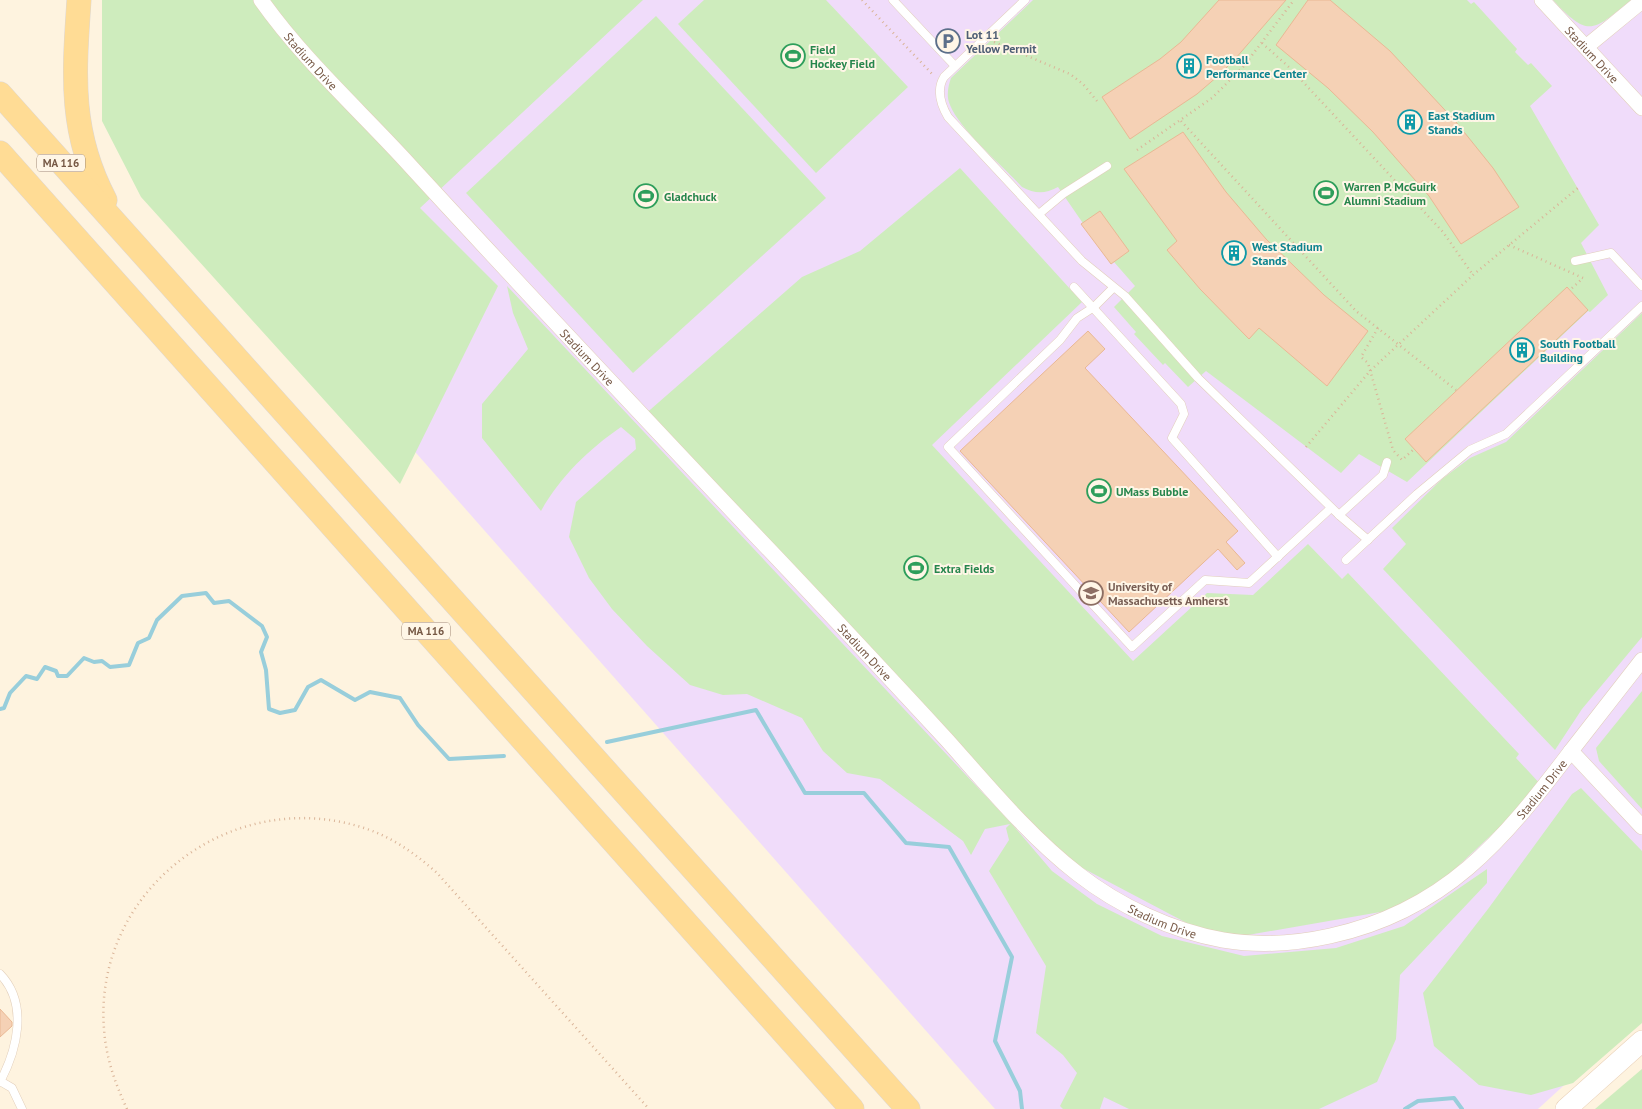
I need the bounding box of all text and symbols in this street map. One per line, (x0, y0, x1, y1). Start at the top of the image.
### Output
street label: Stadium Drive (1562, 23, 1622, 86)
place label: Lot 11 Yellow Permit (965, 27, 1037, 56)
parking icon: Lot 11 Yellow Permit (935, 28, 961, 54)
street label: Stadium Drive (281, 29, 341, 93)
place label: Field Hockey Field (810, 42, 875, 71)
sports icon: Field Hockey Field (780, 43, 806, 69)
place label: Football Performance Center (1206, 52, 1307, 81)
building icon: Football Performance Center (1176, 53, 1202, 79)
place label: East Stadium Stands (1428, 108, 1495, 137)
building icon: East Stadium Stands (1397, 109, 1423, 135)
road number: MA 116 (37, 154, 85, 172)
place label: Warren P. McGuirk Alumni Stadium (1344, 179, 1436, 208)
sports icon: Warren P. McGuirk Alumni Stadium (1313, 180, 1339, 206)
sports icon: Gladchuck (633, 183, 659, 209)
place label: Gladchuck (664, 189, 717, 204)
place label: West Stadium Stands (1252, 239, 1323, 268)
building icon: West Stadium Stands (1221, 240, 1247, 266)
street label: Stadium Drive (557, 325, 618, 389)
place label: South Football Building (1540, 336, 1616, 365)
building icon: South Football Building (1509, 337, 1535, 363)
sports icon: UMass Bubble (1086, 478, 1112, 504)
place label: UMass Bubble (1116, 484, 1188, 499)
sports icon: Extra Fields (903, 555, 929, 581)
place label: Extra Fields (934, 561, 994, 576)
place label: University of Massachusetts Amherst (1108, 579, 1229, 608)
school or university icon: University of Massachusetts Amherst (1078, 580, 1104, 606)
street label: Stadium Drive (835, 620, 895, 683)
road number: MA 116 (402, 622, 450, 640)
street label: Stadium Drive (1513, 756, 1570, 822)
street label: Stadium Drive (1126, 900, 1198, 941)

